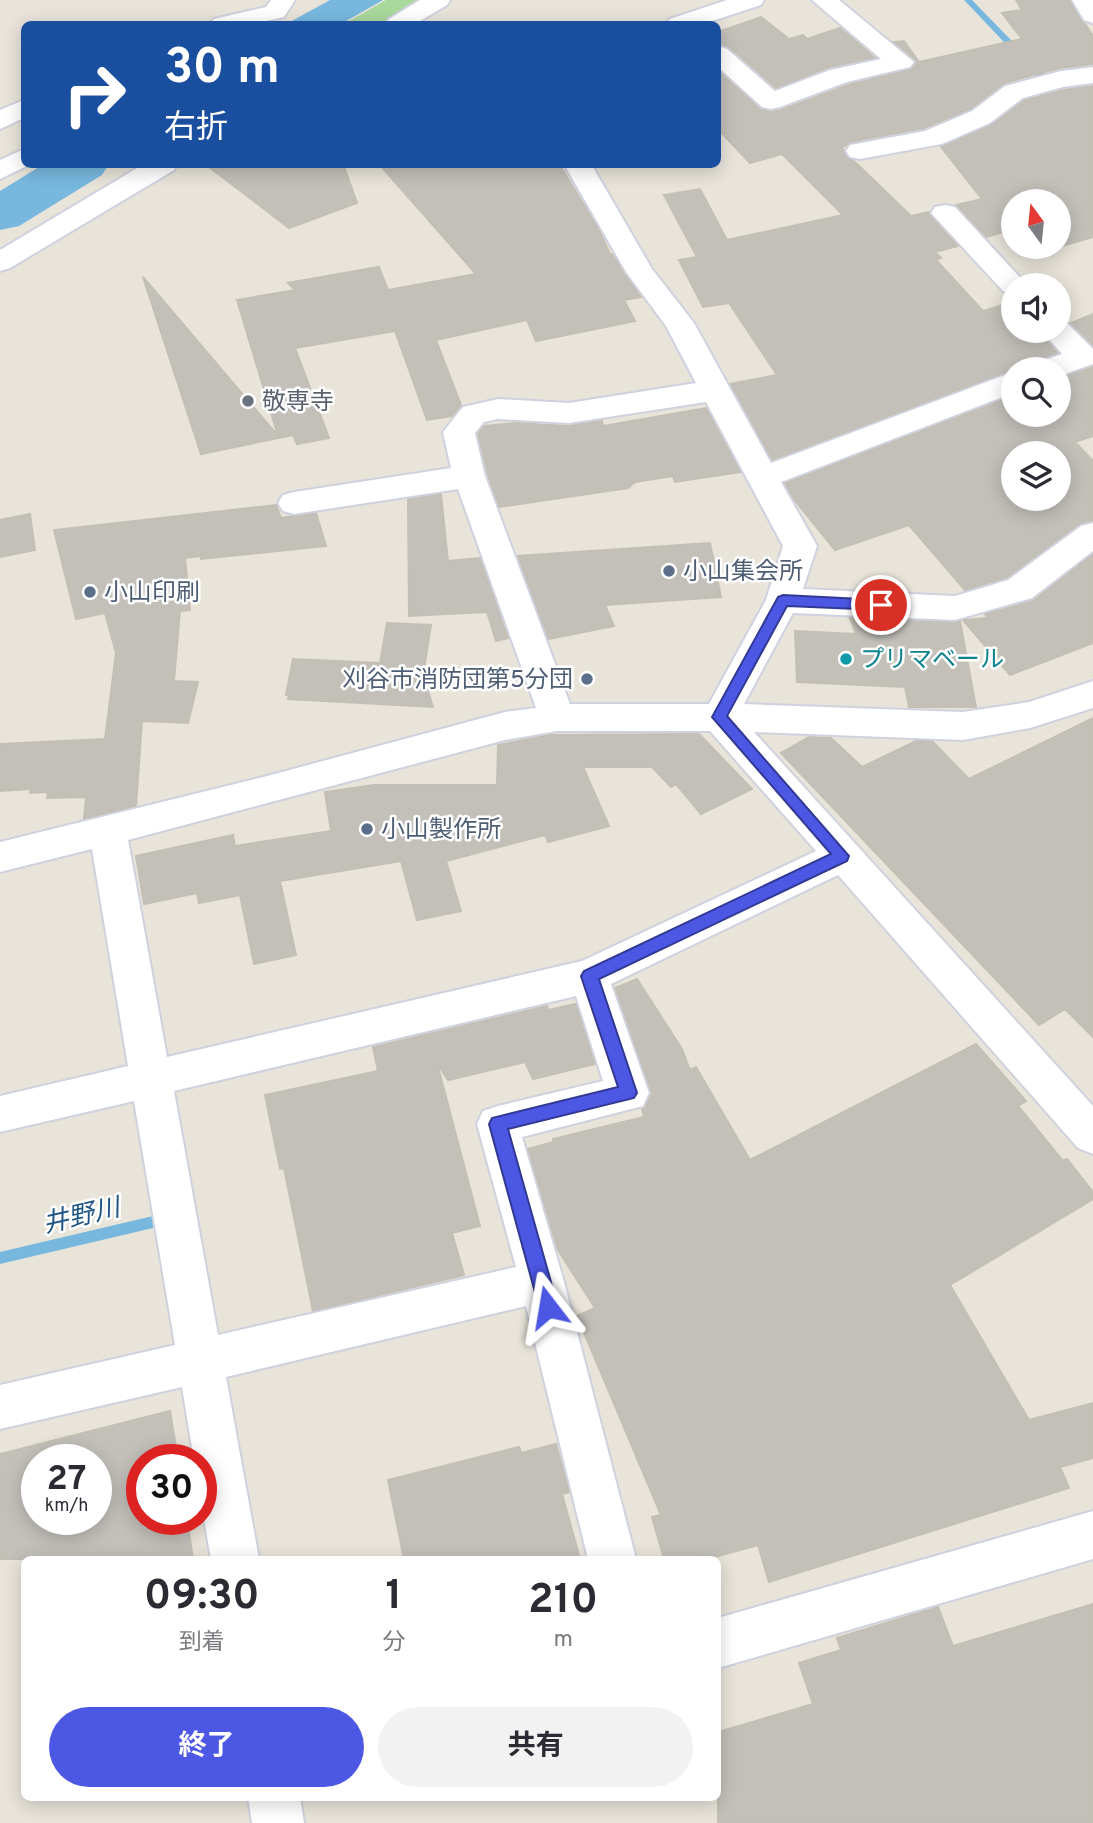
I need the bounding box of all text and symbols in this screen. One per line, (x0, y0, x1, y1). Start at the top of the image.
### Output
text: 30 m (164, 39, 280, 101)
icon: right (49, 49, 140, 140)
text: 右折 (164, 109, 228, 149)
north arrow (1001, 189, 1071, 259)
map controls (1001, 189, 1071, 511)
button: sound (1001, 273, 1071, 343)
button: search (1001, 357, 1071, 427)
place label: 敬専寺 (262, 388, 334, 418)
marker: 敬専寺 (240, 393, 256, 409)
button: layers (1001, 441, 1071, 511)
place label: 小山集会所 (683, 558, 803, 588)
marker: 小山集会所 (661, 563, 677, 579)
pin (851, 575, 911, 635)
place label: 小山印刷 (104, 579, 200, 609)
marker: 小山印刷 (82, 584, 98, 600)
icon: arrive (862, 586, 900, 624)
place label: プリマベール (860, 646, 1004, 676)
marker: プリマベール (838, 651, 854, 667)
place label: 刈谷市消防団第5分団 (342, 666, 573, 696)
marker: 刈谷市消防団第5分団 (579, 671, 595, 687)
place label: 小山製作所 (381, 816, 501, 846)
marker: 小山製作所 (359, 821, 375, 837)
water label: 井野川 (40, 1192, 126, 1242)
position arrow (511, 1270, 585, 1344)
speed limit sign: 30 (126, 1444, 217, 1535)
text: 27 (47, 1458, 86, 1502)
text: km/h (45, 1495, 88, 1518)
text: 09:30 (144, 1571, 260, 1624)
text: 1 (385, 1571, 402, 1624)
text: 210 (528, 1575, 598, 1628)
text: m (553, 1626, 573, 1655)
text: 到着 (179, 1629, 225, 1658)
text: 分 (382, 1629, 405, 1658)
button: 終了 (49, 1707, 364, 1787)
button: 共有 (378, 1707, 693, 1787)

